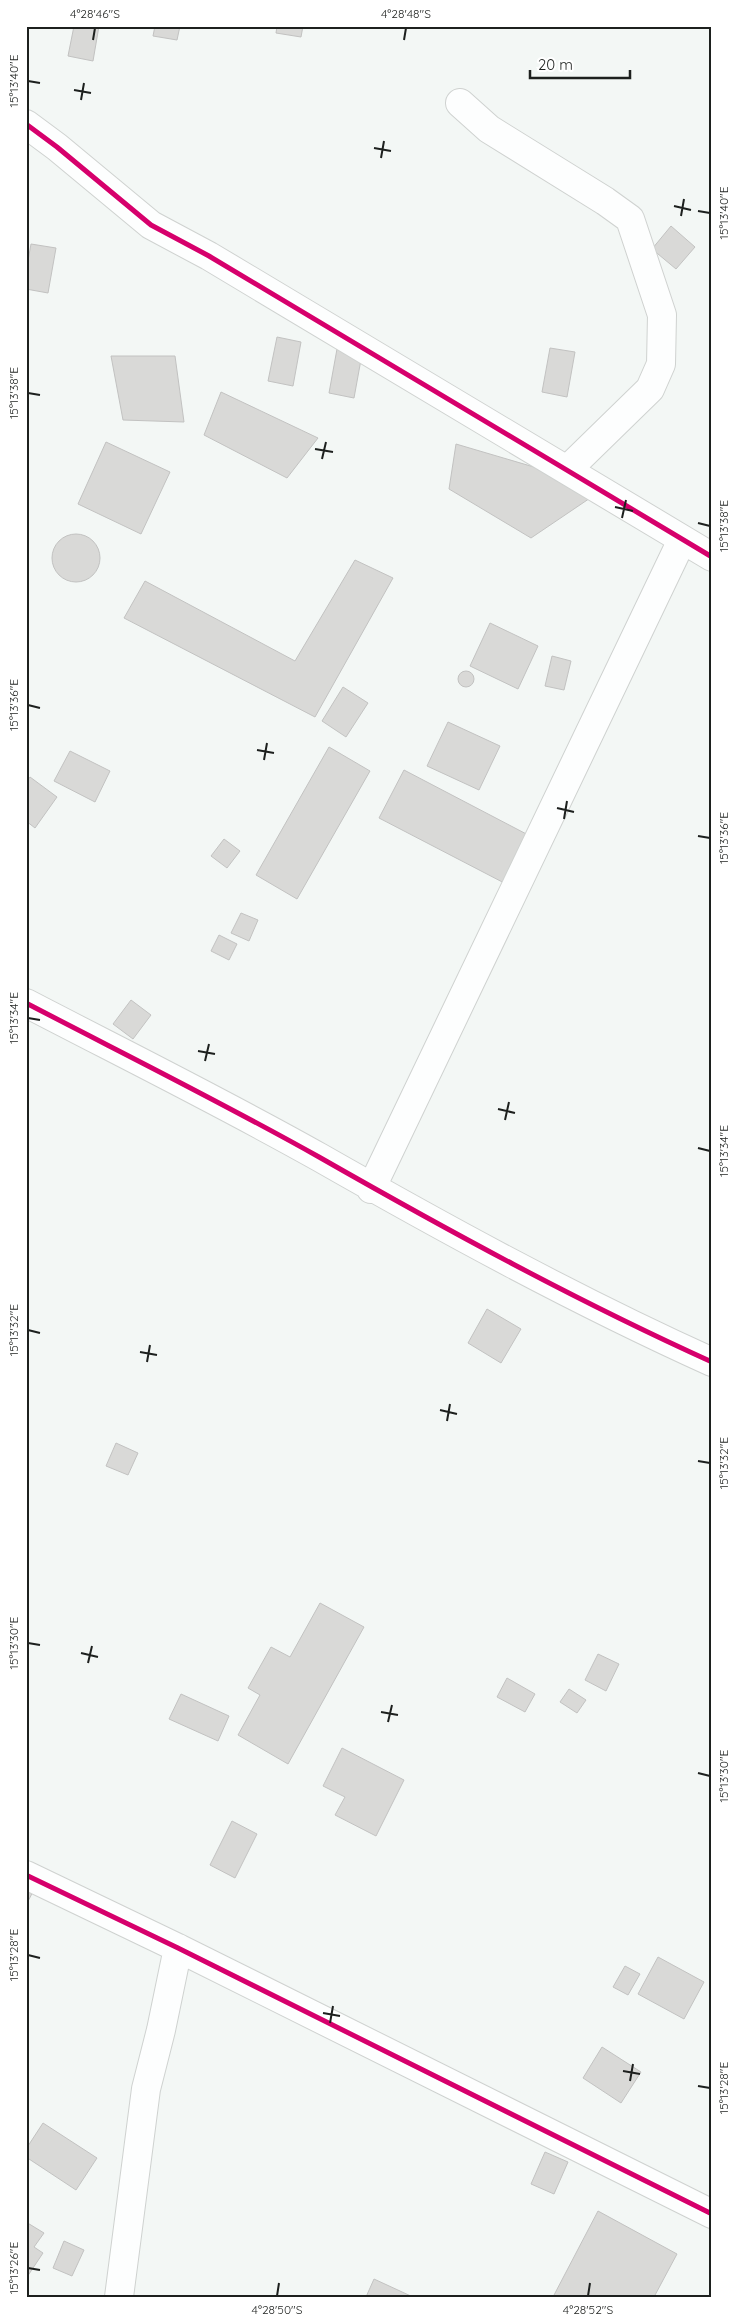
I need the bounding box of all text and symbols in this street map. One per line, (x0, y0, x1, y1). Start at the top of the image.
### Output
text: 4°28'46"S (70, 6, 120, 21)
text: 4°28'48"S (381, 6, 431, 21)
scale bar (530, 48, 630, 80)
text: 15°13'40"E (6, 54, 21, 107)
text: 20 m (538, 55, 573, 74)
text: 15°13'40"E (716, 186, 731, 239)
text: 15°13'38"E (6, 367, 21, 419)
text: 15°13'38"E (716, 500, 731, 552)
text: 15°13'36"E (6, 679, 21, 731)
text: 15°13'36"E (716, 812, 731, 864)
text: 15°13'34"E (6, 992, 21, 1044)
text: 15°13'34"E (716, 1125, 731, 1177)
text: 15°13'32"E (6, 1304, 21, 1356)
text: 15°13'32"E (716, 1437, 731, 1489)
text: 15°13'30"E (6, 1616, 21, 1669)
text: 15°13'30"E (716, 1749, 731, 1802)
text: 15°13'28"E (6, 1929, 21, 1981)
text: 15°13'28"E (716, 2062, 731, 2114)
text: 15°13'26"E (6, 2242, 21, 2294)
text: 4°28'50"S (252, 2302, 303, 2317)
text: 4°28'52"S (563, 2302, 613, 2317)

